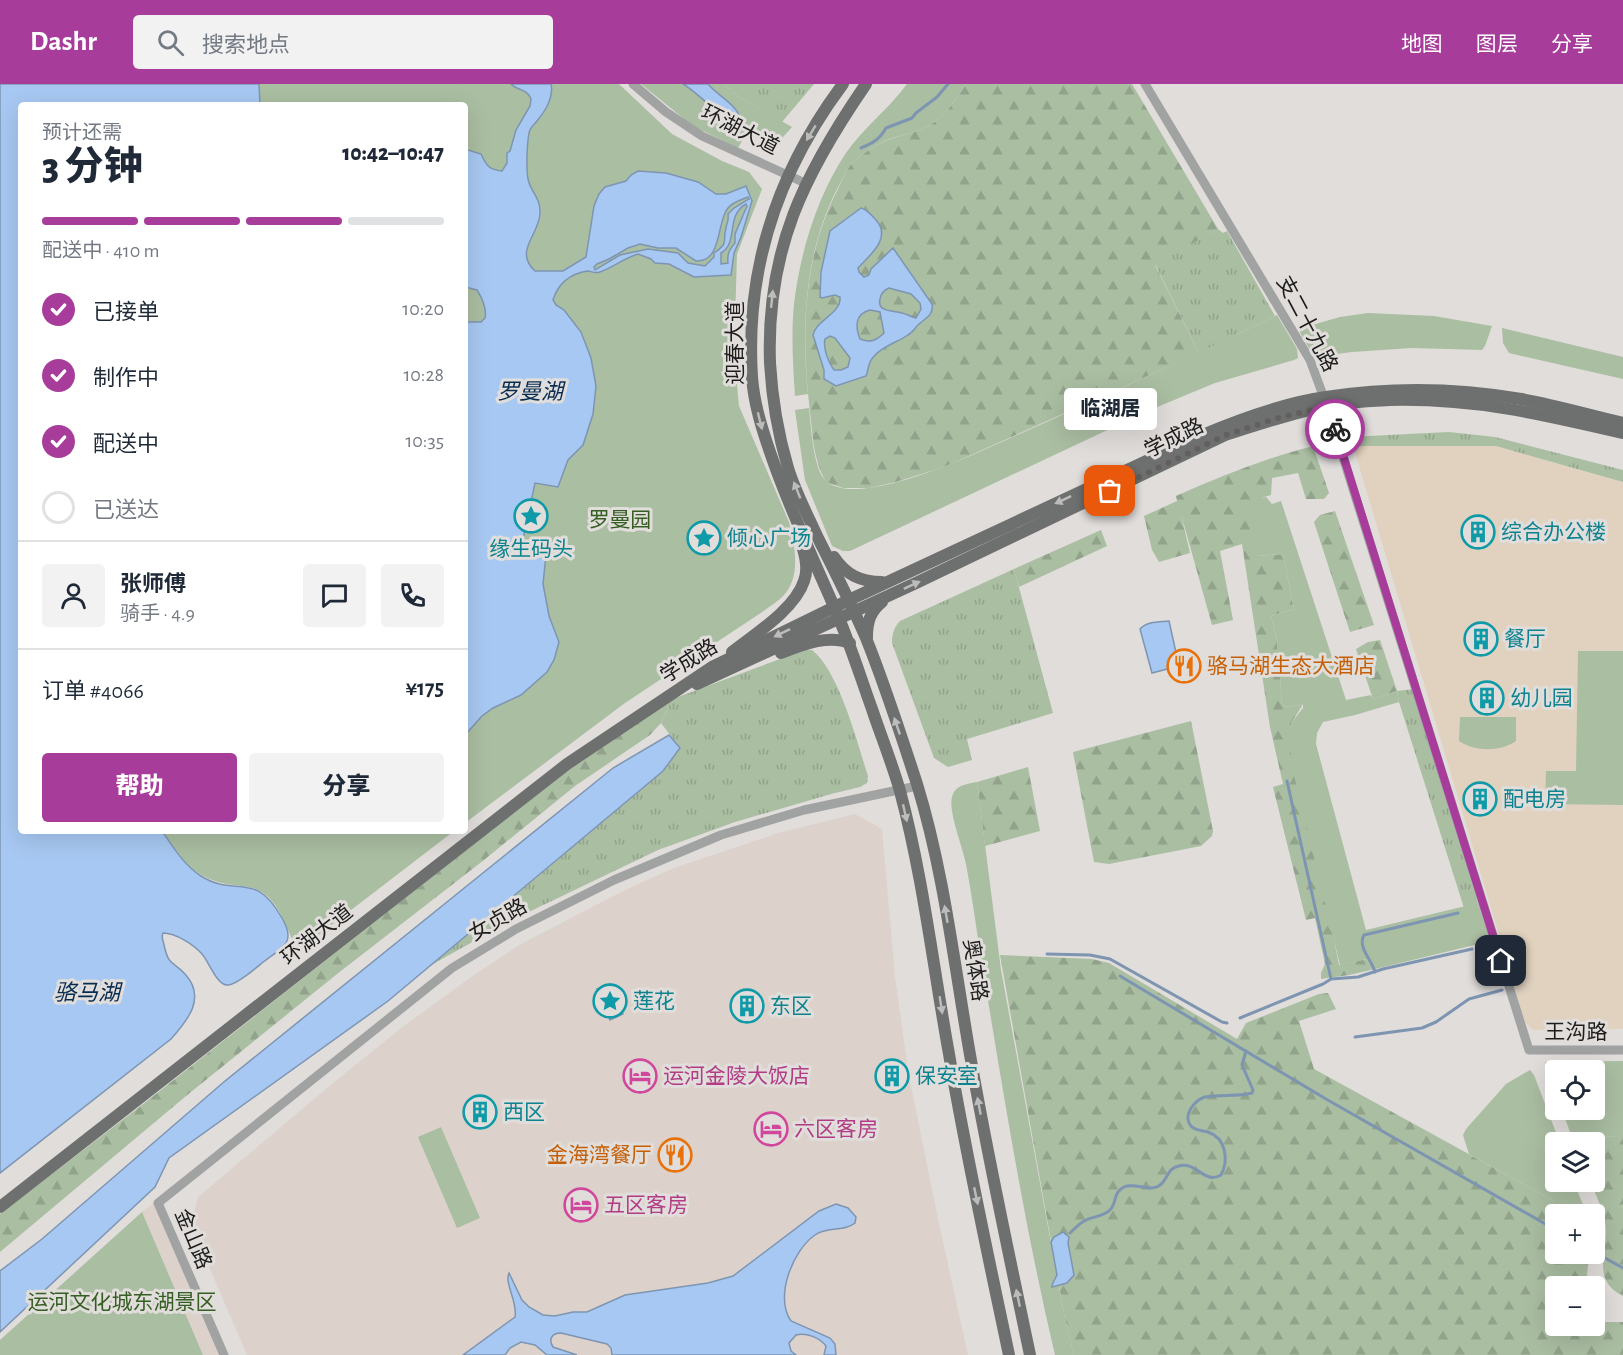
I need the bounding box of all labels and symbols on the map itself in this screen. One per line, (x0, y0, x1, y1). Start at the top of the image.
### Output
street label: 环湖大道 (698, 101, 783, 158)
one-way arrow (805, 125, 816, 141)
street label: 支二十九路 (1273, 272, 1342, 375)
one-way arrow (768, 289, 777, 308)
street label: 迎春大道 (724, 301, 746, 385)
water label: 罗曼湖 (497, 380, 566, 403)
callout: 临湖居 (1064, 389, 1156, 431)
courier (1305, 399, 1365, 459)
one-way arrow (756, 412, 765, 430)
street label: 学成路 (1141, 414, 1207, 461)
pin (1084, 465, 1135, 516)
one-way arrow (792, 481, 802, 499)
one-way arrow (1055, 495, 1072, 504)
place icon: 缘生码头 (513, 498, 549, 534)
park label: 罗曼园 (589, 510, 652, 531)
building icon: 综合办公楼 (1460, 514, 1496, 550)
place icon: 倾心广场 (686, 520, 722, 556)
place label: 综合办公楼 (1501, 521, 1606, 543)
place label: 倾心广场 (727, 527, 811, 549)
place label: 缘生码头 (489, 538, 573, 560)
one-way arrow (903, 581, 920, 590)
building icon: 餐厅 (1463, 621, 1499, 657)
one-way arrow (773, 627, 791, 637)
place label: 餐厅 (1504, 628, 1546, 650)
street label: 学成路 (656, 635, 721, 687)
restaurant icon: 骆马湖生态大酒店 (1166, 648, 1202, 684)
place label: 骆马湖生态大酒店 (1207, 655, 1375, 677)
building icon: 幼儿园 (1469, 680, 1505, 716)
place label: 幼儿园 (1510, 687, 1573, 709)
one-way arrow (891, 717, 901, 735)
building icon: 配电房 (1462, 781, 1498, 817)
place label: 配电房 (1503, 788, 1566, 810)
one-way arrow (901, 804, 910, 823)
street label: 女贞路 (465, 894, 531, 945)
street label: 环湖大道 (277, 900, 357, 969)
one-way arrow (942, 905, 951, 924)
pin (1475, 935, 1526, 986)
street label: 奥体路 (960, 937, 991, 1003)
water label: 骆马湖 (54, 981, 123, 1004)
place icon: 莲花 (592, 983, 628, 1019)
building icon: 东区 (729, 988, 765, 1024)
place label: 莲花 (633, 990, 675, 1012)
place label: 东区 (770, 995, 812, 1017)
one-way arrow (936, 995, 945, 1014)
street label: 王沟路 (1545, 1021, 1608, 1043)
hotel icon: 运河金陵大饭店 (622, 1058, 658, 1094)
building icon: 保安室 (874, 1058, 910, 1094)
place label: 保安室 (915, 1064, 978, 1087)
place label: 运河金陵大饭店 (663, 1065, 810, 1087)
building icon: 西区 (462, 1094, 498, 1130)
one-way arrow (974, 1097, 983, 1116)
place label: 西区 (503, 1102, 545, 1123)
hotel icon: 六区客房 (753, 1111, 789, 1147)
place label: 六区客房 (794, 1117, 878, 1140)
restaurant icon: 金海湾餐厅 (657, 1137, 693, 1173)
place label: 金海湾餐厅 (547, 1144, 652, 1166)
hotel icon: 五区客房 (563, 1187, 599, 1223)
one-way arrow (972, 1187, 981, 1206)
place label: 五区客房 (604, 1193, 688, 1216)
street label: 金山路 (171, 1206, 216, 1272)
one-way arrow (1013, 1288, 1022, 1307)
park label: 运河文化城东湖景区 (28, 1291, 217, 1313)

